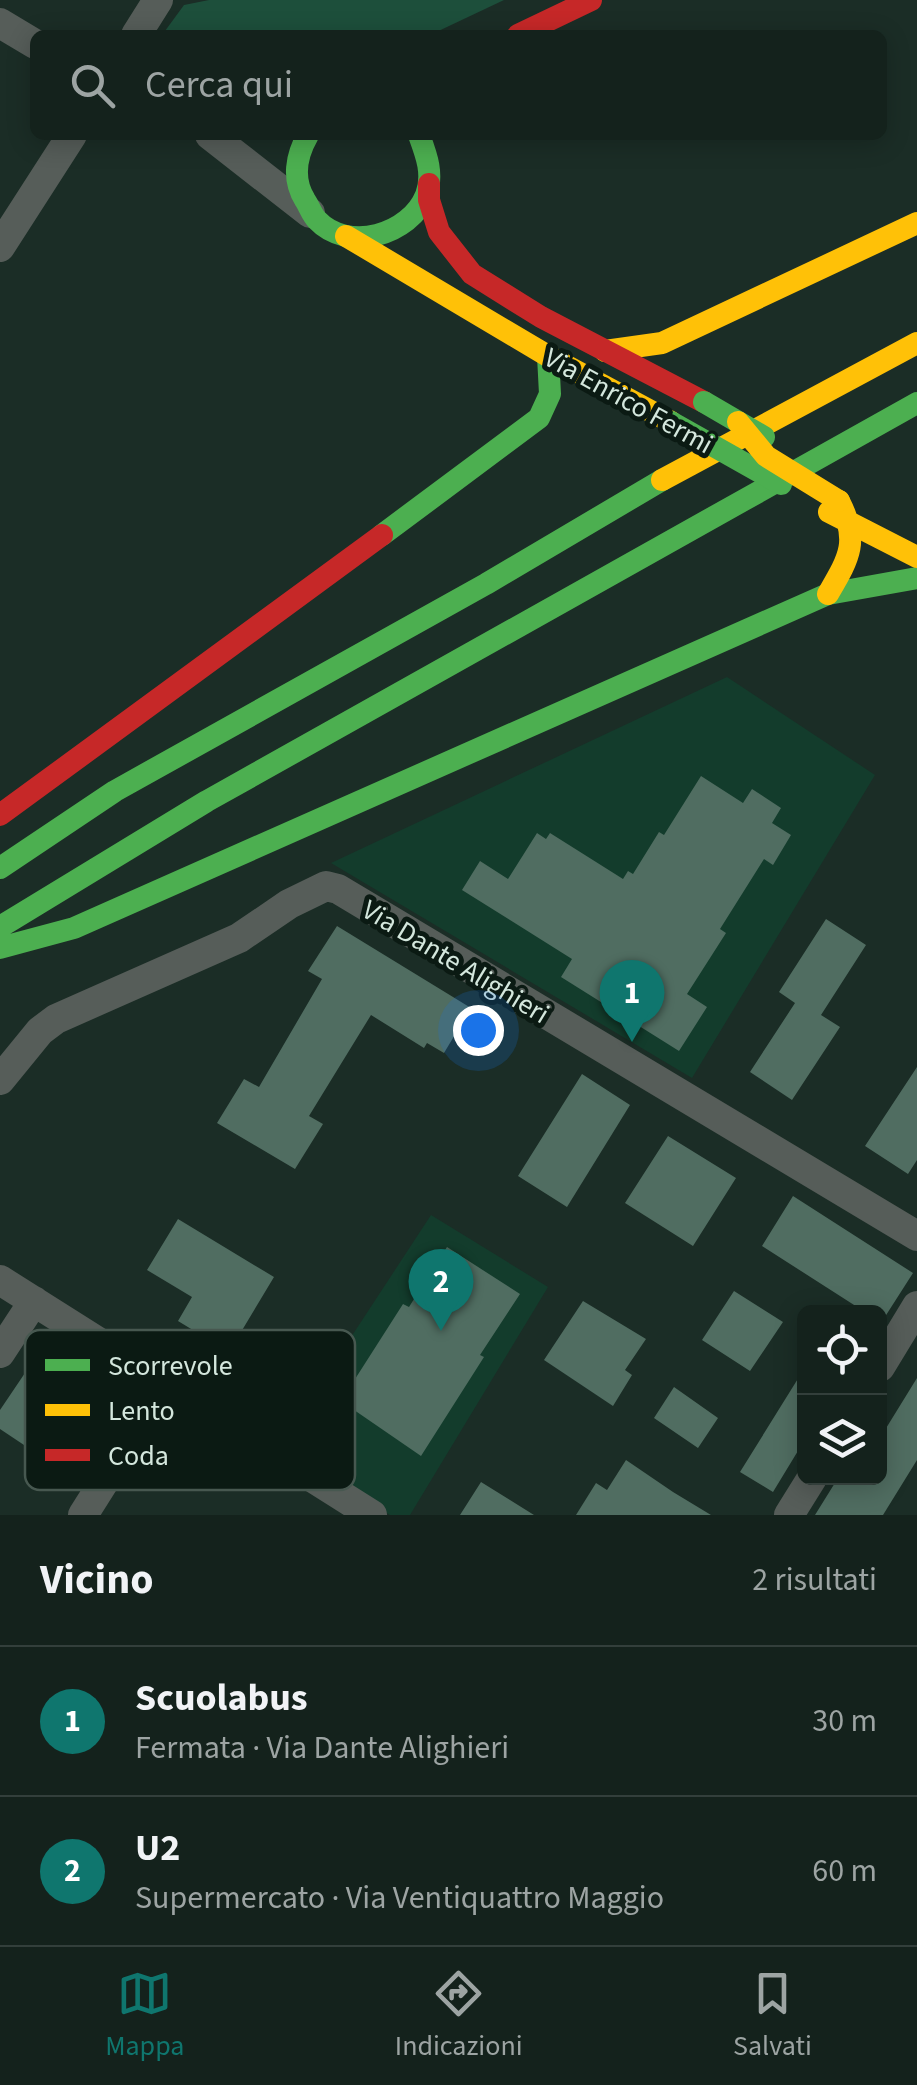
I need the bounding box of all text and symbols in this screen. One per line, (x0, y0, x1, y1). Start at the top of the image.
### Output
search box (30, 30, 887, 140)
icon: search (65, 58, 120, 113)
text: Cerca qui (145, 58, 293, 112)
street label: Via Enrico Fermi (537, 338, 720, 464)
street label: Via Dante Alighieri (354, 890, 557, 1034)
pin: 1 (600, 960, 664, 1042)
your location (453, 1005, 504, 1056)
pin: 2 (408, 1248, 474, 1331)
map controls (797, 1305, 887, 1485)
button: locate (797, 1305, 887, 1395)
legend (25, 1330, 355, 1490)
text: Scorrevole (108, 1346, 233, 1386)
text: Lento (108, 1391, 175, 1431)
button: layers (797, 1395, 887, 1485)
text: Coda (108, 1436, 169, 1476)
text: Vicino (40, 1550, 154, 1610)
text: 2 risultati (752, 1557, 877, 1603)
text: Scuolabus (135, 1671, 308, 1725)
text: 1 (64, 1698, 81, 1744)
text: 30 m (812, 1698, 877, 1744)
text: Fermata · Via Dante Alighieri (135, 1725, 509, 1771)
text: U2 (135, 1821, 180, 1875)
text: 2 (64, 1848, 81, 1894)
text: 60 m (812, 1848, 877, 1894)
text: Supermercato · Via Ventiquattro Maggio (135, 1875, 664, 1921)
tab: Mappa (105, 1966, 184, 2066)
tab: Indicazioni (395, 1966, 523, 2066)
tab: Salvati (733, 1966, 812, 2066)

